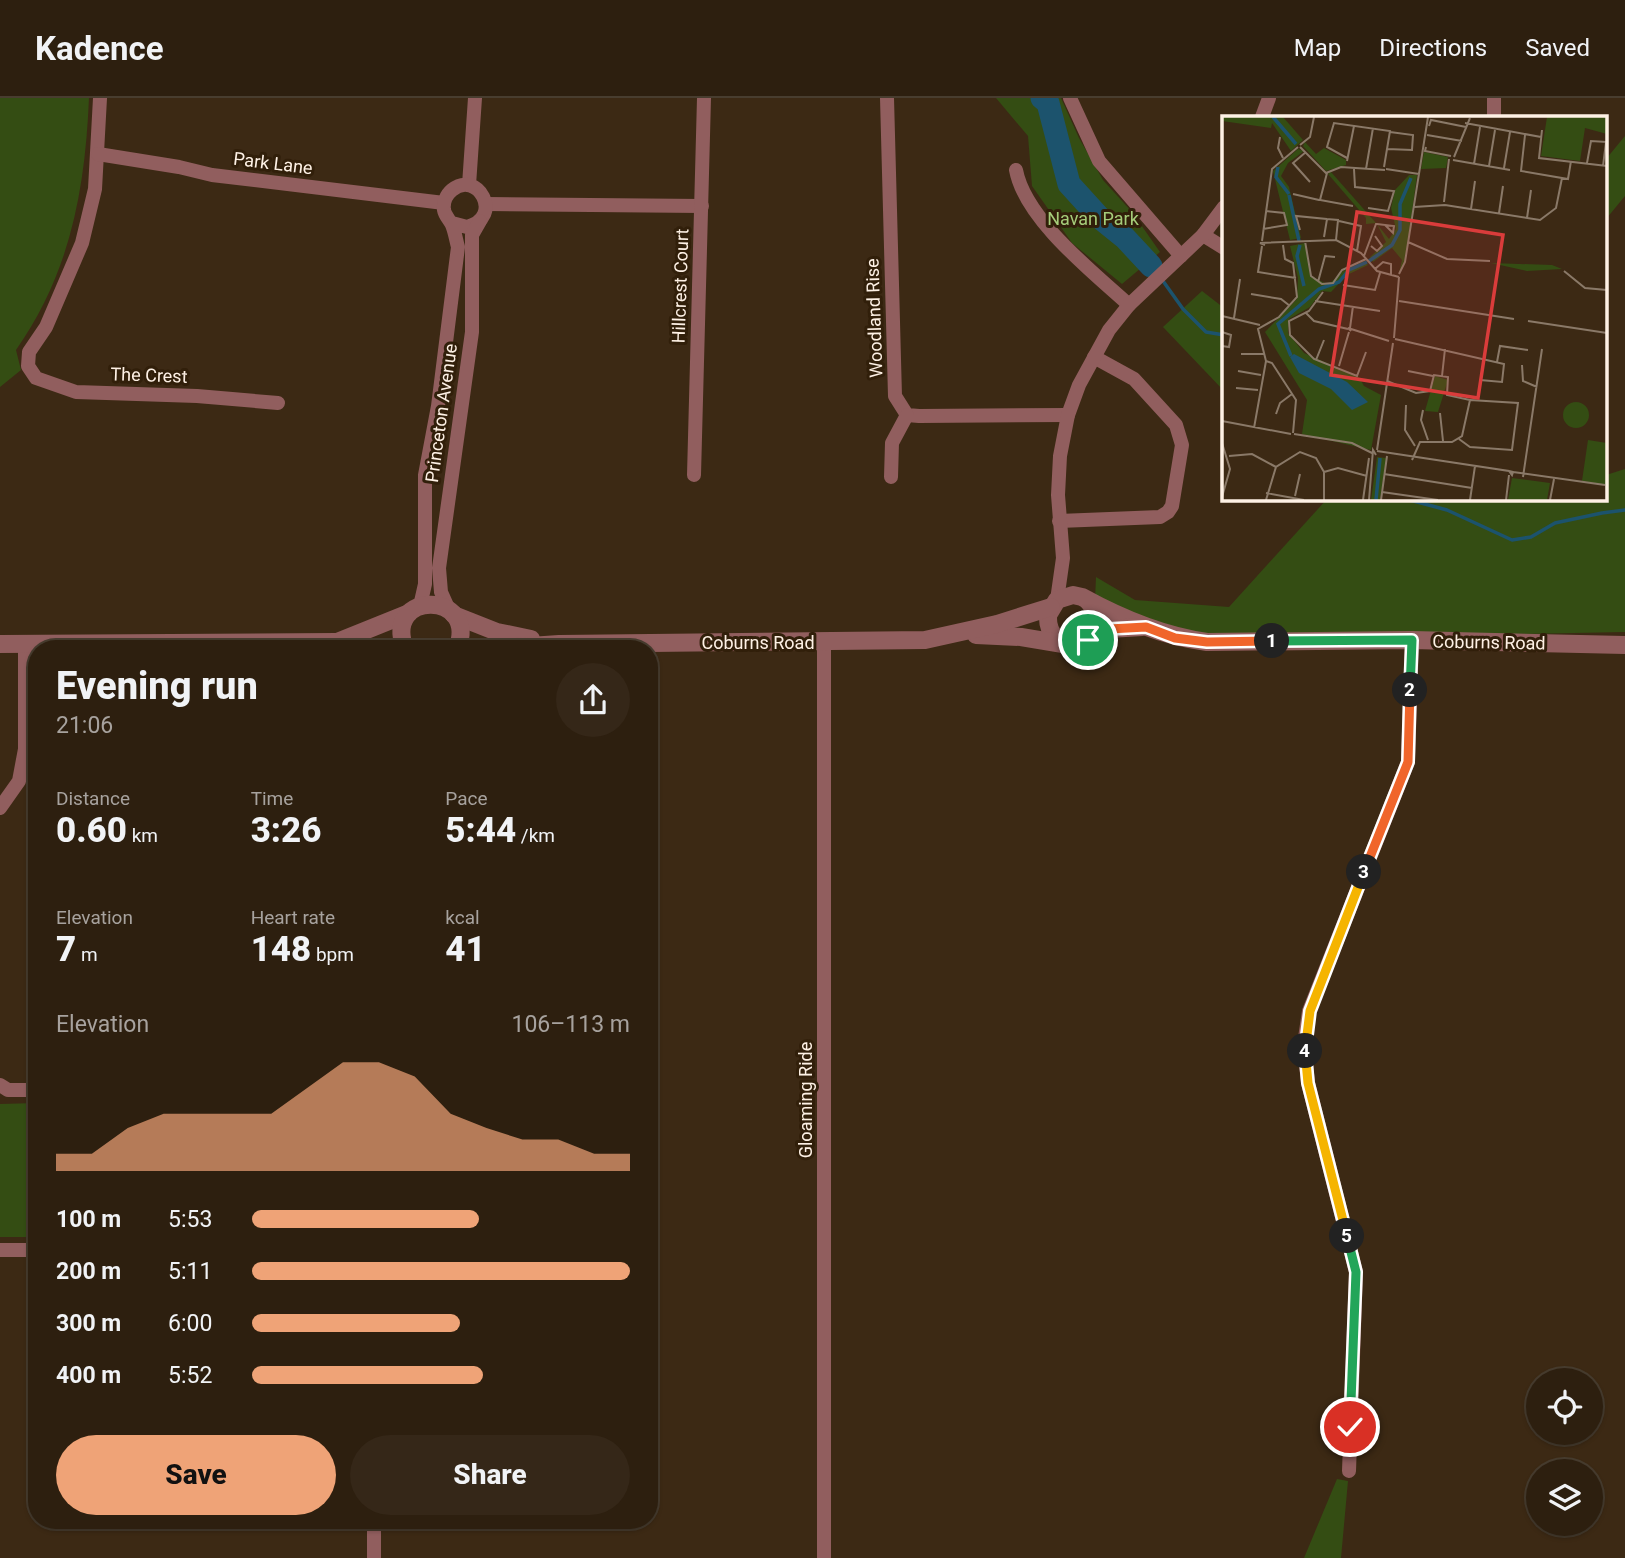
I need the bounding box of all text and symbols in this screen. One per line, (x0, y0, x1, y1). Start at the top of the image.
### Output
text: Kadence (35, 29, 164, 68)
text: Map (1294, 34, 1341, 62)
text: Directions (1379, 34, 1487, 62)
text: Saved (1525, 34, 1590, 62)
inset map (1222, 116, 1608, 500)
street label: Park Lane (232, 148, 314, 178)
park label: Navan Park (1047, 208, 1140, 229)
street label: Hillcrest Court (668, 228, 693, 344)
street label: Woodland Rise (861, 258, 887, 378)
street label: Princeton Avenue (421, 342, 461, 484)
street label: The Crest (110, 363, 188, 387)
pin (1058, 610, 1118, 670)
icon: arrive (1069, 621, 1107, 659)
pin: 1 (1254, 624, 1290, 658)
text: 1 (1266, 629, 1277, 652)
street label: Coburns Road (1432, 631, 1546, 653)
street label: Coburns Road (701, 632, 815, 653)
button: share (556, 663, 630, 737)
text: Evening run (56, 664, 258, 708)
pin: 2 (1392, 672, 1428, 708)
text: 2 (1404, 678, 1415, 701)
text: 21:06 (56, 712, 113, 739)
text: Distance (56, 787, 130, 810)
text: Time (251, 787, 293, 810)
text: Pace (445, 787, 488, 810)
text: 0.60 (56, 810, 127, 851)
text: 3:26 (251, 810, 321, 851)
text: 5:44 (445, 810, 516, 851)
text: km (127, 824, 158, 847)
text: /km (516, 824, 555, 847)
pin: 3 (1346, 854, 1382, 890)
text: 3 (1358, 860, 1369, 883)
text: Elevation (56, 906, 133, 929)
text: Heart rate (251, 906, 335, 929)
text: kcal (445, 906, 480, 929)
text: 7 (56, 929, 76, 970)
text: 148 (251, 929, 311, 970)
text: 41 (445, 929, 486, 970)
text: m (76, 943, 98, 966)
text: bpm (311, 943, 354, 966)
text: Elevation (56, 1011, 149, 1038)
text: 106–113 m (511, 1011, 630, 1038)
pin: 4 (1288, 1034, 1322, 1068)
text: 4 (1299, 1039, 1310, 1062)
street label: Gloaming Ride (795, 1042, 816, 1158)
text: 100 m (56, 1206, 121, 1233)
text: 5:53 (168, 1206, 212, 1233)
pin: 5 (1330, 1218, 1364, 1254)
text: 5 (1341, 1224, 1352, 1247)
text: 200 m (56, 1258, 121, 1285)
text: 5:11 (168, 1258, 212, 1285)
text: 300 m (56, 1310, 121, 1337)
text: 6:00 (168, 1310, 212, 1337)
text: 400 m (56, 1362, 121, 1389)
text: 5:52 (168, 1362, 212, 1389)
map controls (1526, 1368, 1603, 1536)
button: locate (1526, 1368, 1603, 1445)
pin (1320, 1397, 1380, 1457)
icon: check (1331, 1408, 1369, 1446)
button: Save (56, 1435, 336, 1515)
button: Share (350, 1435, 630, 1515)
button: layers (1526, 1459, 1603, 1536)

